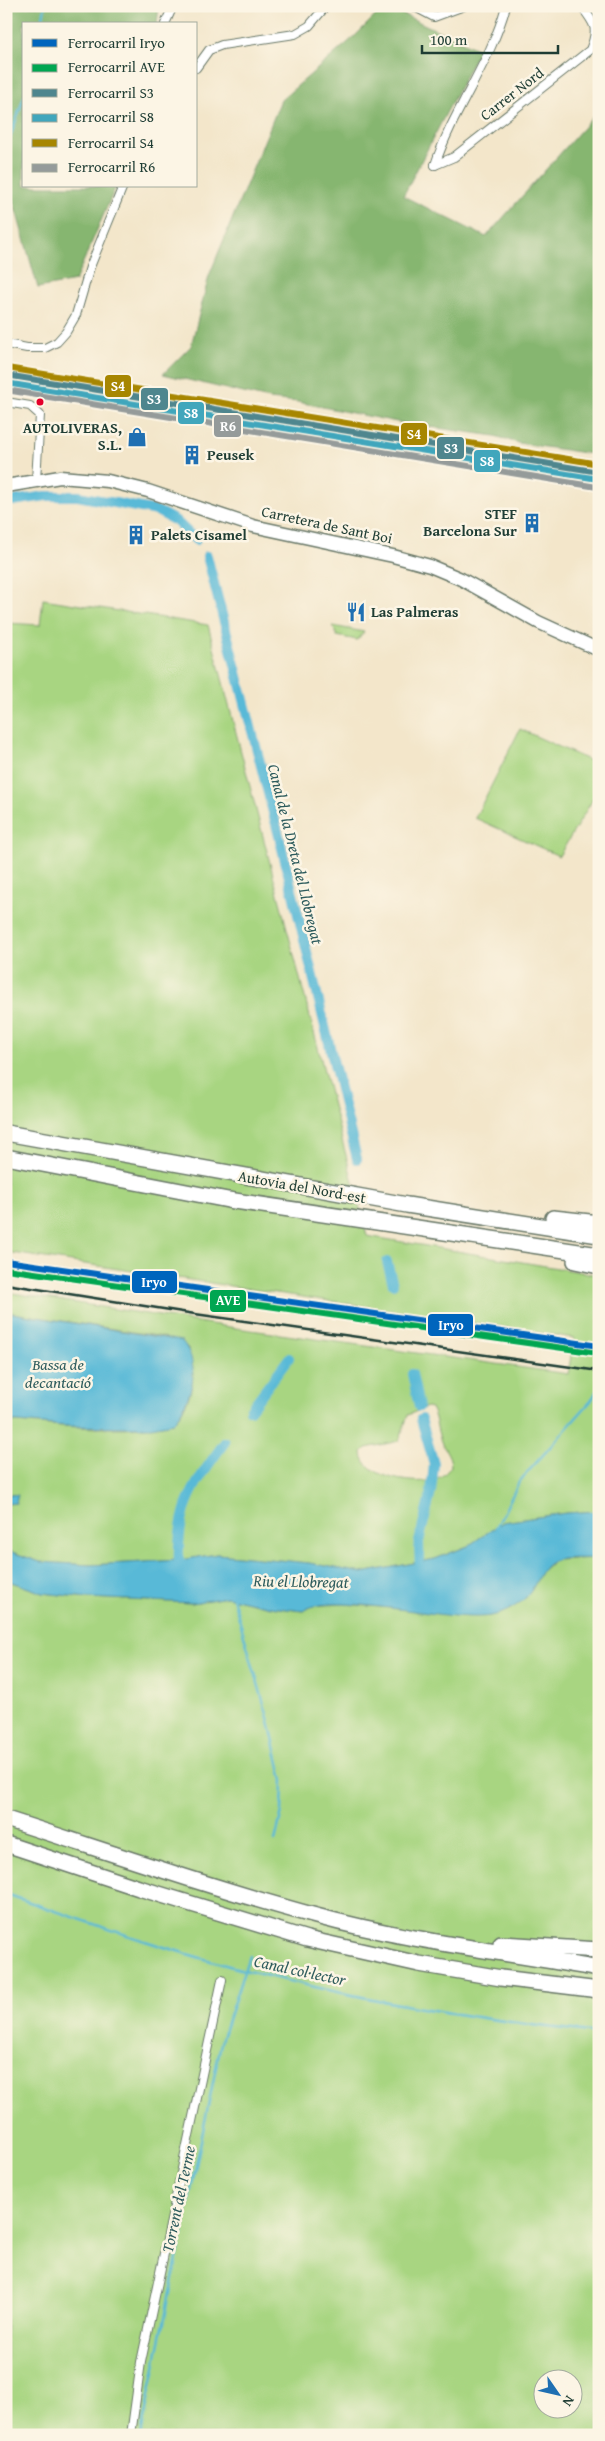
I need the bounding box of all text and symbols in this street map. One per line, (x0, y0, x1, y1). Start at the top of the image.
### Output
legend (22, 22, 198, 188)
scale bar (422, 22, 559, 54)
text: 100 m (430, 29, 468, 50)
text: Ferrocarril Iryo (68, 32, 165, 53)
text: Ferrocarril AVE (68, 56, 165, 77)
street label: Carrer Nord (476, 62, 548, 125)
text: Ferrocarril S3 (68, 82, 154, 103)
text: Ferrocarril S8 (68, 106, 154, 127)
text: Ferrocarril S4 (68, 132, 154, 153)
text: Ferrocarril R6 (68, 156, 155, 177)
line badge: S4 (104, 374, 132, 398)
text: S4 (111, 376, 125, 396)
line badge: S3 (140, 387, 169, 411)
text: S3 (147, 389, 161, 409)
unlabelled marker (35, 397, 45, 407)
line badge: S8 (177, 401, 205, 425)
text: S8 (184, 403, 198, 423)
line badge: R6 (213, 414, 242, 438)
text: R6 (220, 416, 236, 436)
place label: AUTOLIVERAS, S.L. (23, 417, 122, 455)
line badge: S4 (400, 422, 428, 446)
text: S4 (407, 424, 421, 444)
shop icon: AUTOLIVERAS, S.L. (126, 426, 148, 448)
line badge: S3 (436, 436, 465, 460)
text: S3 (444, 438, 458, 458)
building icon: Peusek (181, 444, 203, 466)
place label: Peusek (207, 444, 255, 465)
line badge: S8 (473, 449, 501, 473)
text: S8 (480, 451, 494, 471)
street label: Carretera de Sant Boi (260, 500, 395, 549)
place label: STEF Barcelona Sur (423, 503, 517, 541)
building icon: STEF Barcelona Sur (521, 512, 543, 534)
building icon: Palets Cisamel (125, 524, 147, 546)
place label: Palets Cisamel (151, 524, 247, 545)
restaurant icon: Las Palmeras (345, 601, 367, 623)
place label: Las Palmeras (371, 601, 458, 622)
water label: Canal de la Dreta del Llobregat (262, 761, 330, 948)
street label: Autovia del Nord-est (237, 1165, 368, 1208)
line badge: Iryo (131, 1270, 178, 1294)
text: Iryo (141, 1272, 167, 1292)
line badge: AVE (209, 1289, 247, 1313)
text: AVE (216, 1290, 241, 1310)
line badge: Iryo (427, 1313, 474, 1337)
text: Iryo (438, 1315, 464, 1335)
water label: Bassa de decantació (25, 1352, 91, 1394)
water label: Riu el Llobregat (252, 1568, 350, 1594)
water label: Canal col·lector (252, 1949, 349, 1992)
water label: Torrent del Terme (155, 2143, 201, 2255)
north arrow (532, 2368, 582, 2418)
text: N (558, 2392, 580, 2411)

